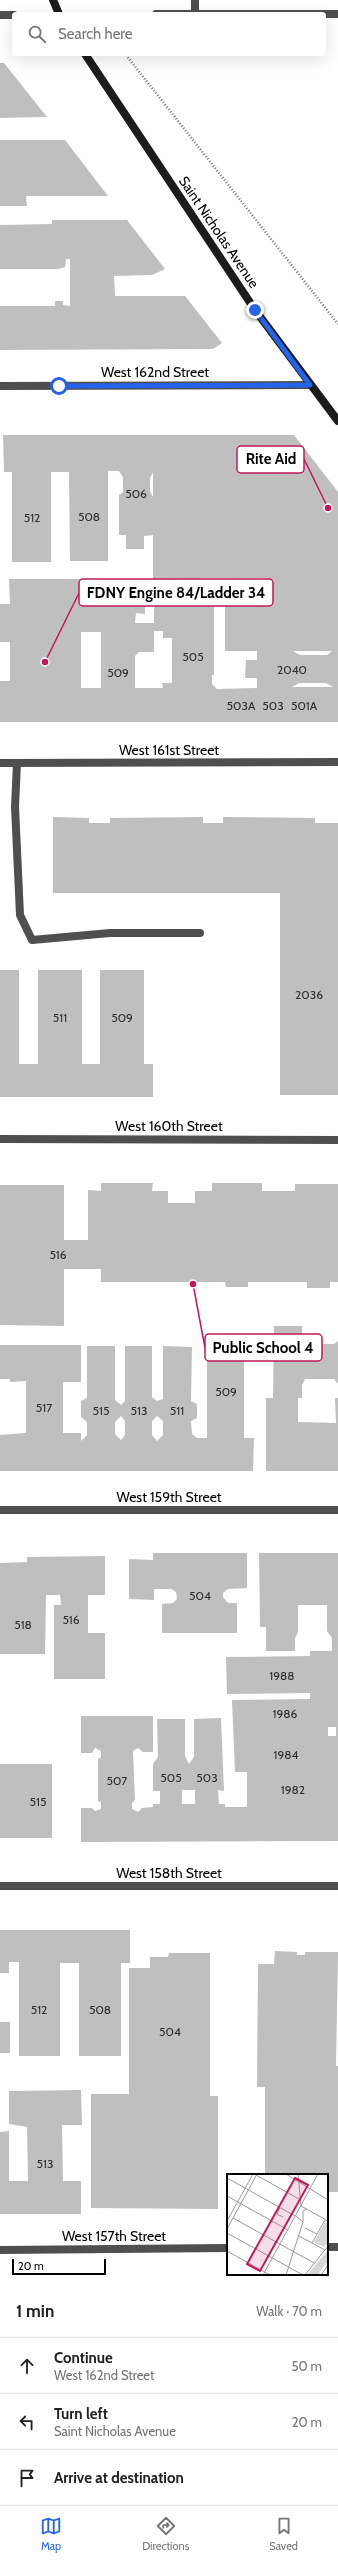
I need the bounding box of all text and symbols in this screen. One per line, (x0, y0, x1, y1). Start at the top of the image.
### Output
search box (12, 12, 326, 56)
icon: search (26, 23, 48, 45)
text: Search here (58, 25, 133, 43)
street label: Saint Nicholas Avenue (175, 173, 263, 291)
route end (246, 301, 264, 319)
street label: West 162nd Street (101, 363, 209, 381)
route start (50, 377, 68, 395)
callout: Rite Aid (237, 446, 304, 473)
text: Rite Aid (246, 450, 296, 468)
house number: 506 (125, 486, 147, 501)
house number: 508 (78, 509, 100, 524)
house number: 512 (24, 510, 40, 525)
callout: FDNY Engine 84/Ladder 34 (79, 579, 273, 606)
text: FDNY Engine 84/Ladder 34 (87, 584, 265, 602)
house number: 505 (182, 649, 204, 664)
house number: 2040 (277, 662, 307, 677)
house number: 509 (107, 665, 129, 680)
house number: 503A (227, 698, 256, 713)
house number: 503 (262, 698, 284, 713)
house number: 501A (291, 698, 318, 713)
street label: West 161st Street (119, 741, 219, 759)
house number: 2036 (295, 987, 323, 1002)
house number: 511 (53, 1010, 67, 1025)
house number: 509 (111, 1010, 133, 1025)
street label: West 160th Street (115, 1117, 223, 1135)
house number: 516 (49, 1247, 67, 1262)
callout: Public School 4 (205, 1334, 322, 1361)
text: Public School 4 (213, 1339, 313, 1357)
house number: 509 (215, 1384, 237, 1399)
house number: 517 (36, 1400, 52, 1415)
house number: 515 (93, 1403, 109, 1418)
house number: 513 (131, 1403, 147, 1418)
house number: 511 (170, 1403, 184, 1418)
street label: West 159th Street (116, 1488, 222, 1506)
house number: 504 (189, 1588, 211, 1603)
house number: 516 (62, 1612, 80, 1627)
house number: 518 (14, 1617, 32, 1632)
house number: 1988 (269, 1668, 295, 1683)
house number: 1986 (273, 1706, 298, 1721)
house number: 1984 (274, 1747, 299, 1762)
house number: 505 (160, 1770, 182, 1785)
house number: 503 (196, 1770, 218, 1785)
house number: 507 (107, 1773, 127, 1788)
house number: 1982 (281, 1782, 305, 1797)
house number: 515 (30, 1794, 46, 1809)
street label: West 158th Street (116, 1864, 222, 1882)
house number: 512 (31, 2002, 47, 2017)
house number: 508 (89, 2002, 111, 2017)
house number: 504 (159, 2024, 181, 2039)
house number: 513 (37, 2156, 53, 2171)
inset map (227, 2174, 328, 2275)
street label: West 157th Street (62, 2227, 166, 2245)
scale bar (12, 2257, 106, 2276)
text: 20 m (18, 2259, 44, 2273)
text: 1 min (16, 2301, 54, 2321)
text: Walk · 70 m (256, 2303, 322, 2319)
text: Continue (54, 2349, 113, 2367)
icon: ahead (16, 2355, 38, 2377)
text: 50 m (292, 2358, 322, 2374)
text: West 162nd Street (54, 2367, 154, 2383)
text: Turn left (54, 2405, 108, 2423)
icon: left (16, 2411, 38, 2433)
text: 20 m (292, 2414, 322, 2430)
text: Saint Nicholas Avenue (54, 2423, 176, 2439)
icon: arrive (16, 2467, 38, 2489)
text: Arrive at destination (54, 2469, 184, 2487)
tab: Map (40, 2515, 62, 2553)
tab: Directions (142, 2515, 189, 2553)
tab: Saved (269, 2515, 298, 2553)

